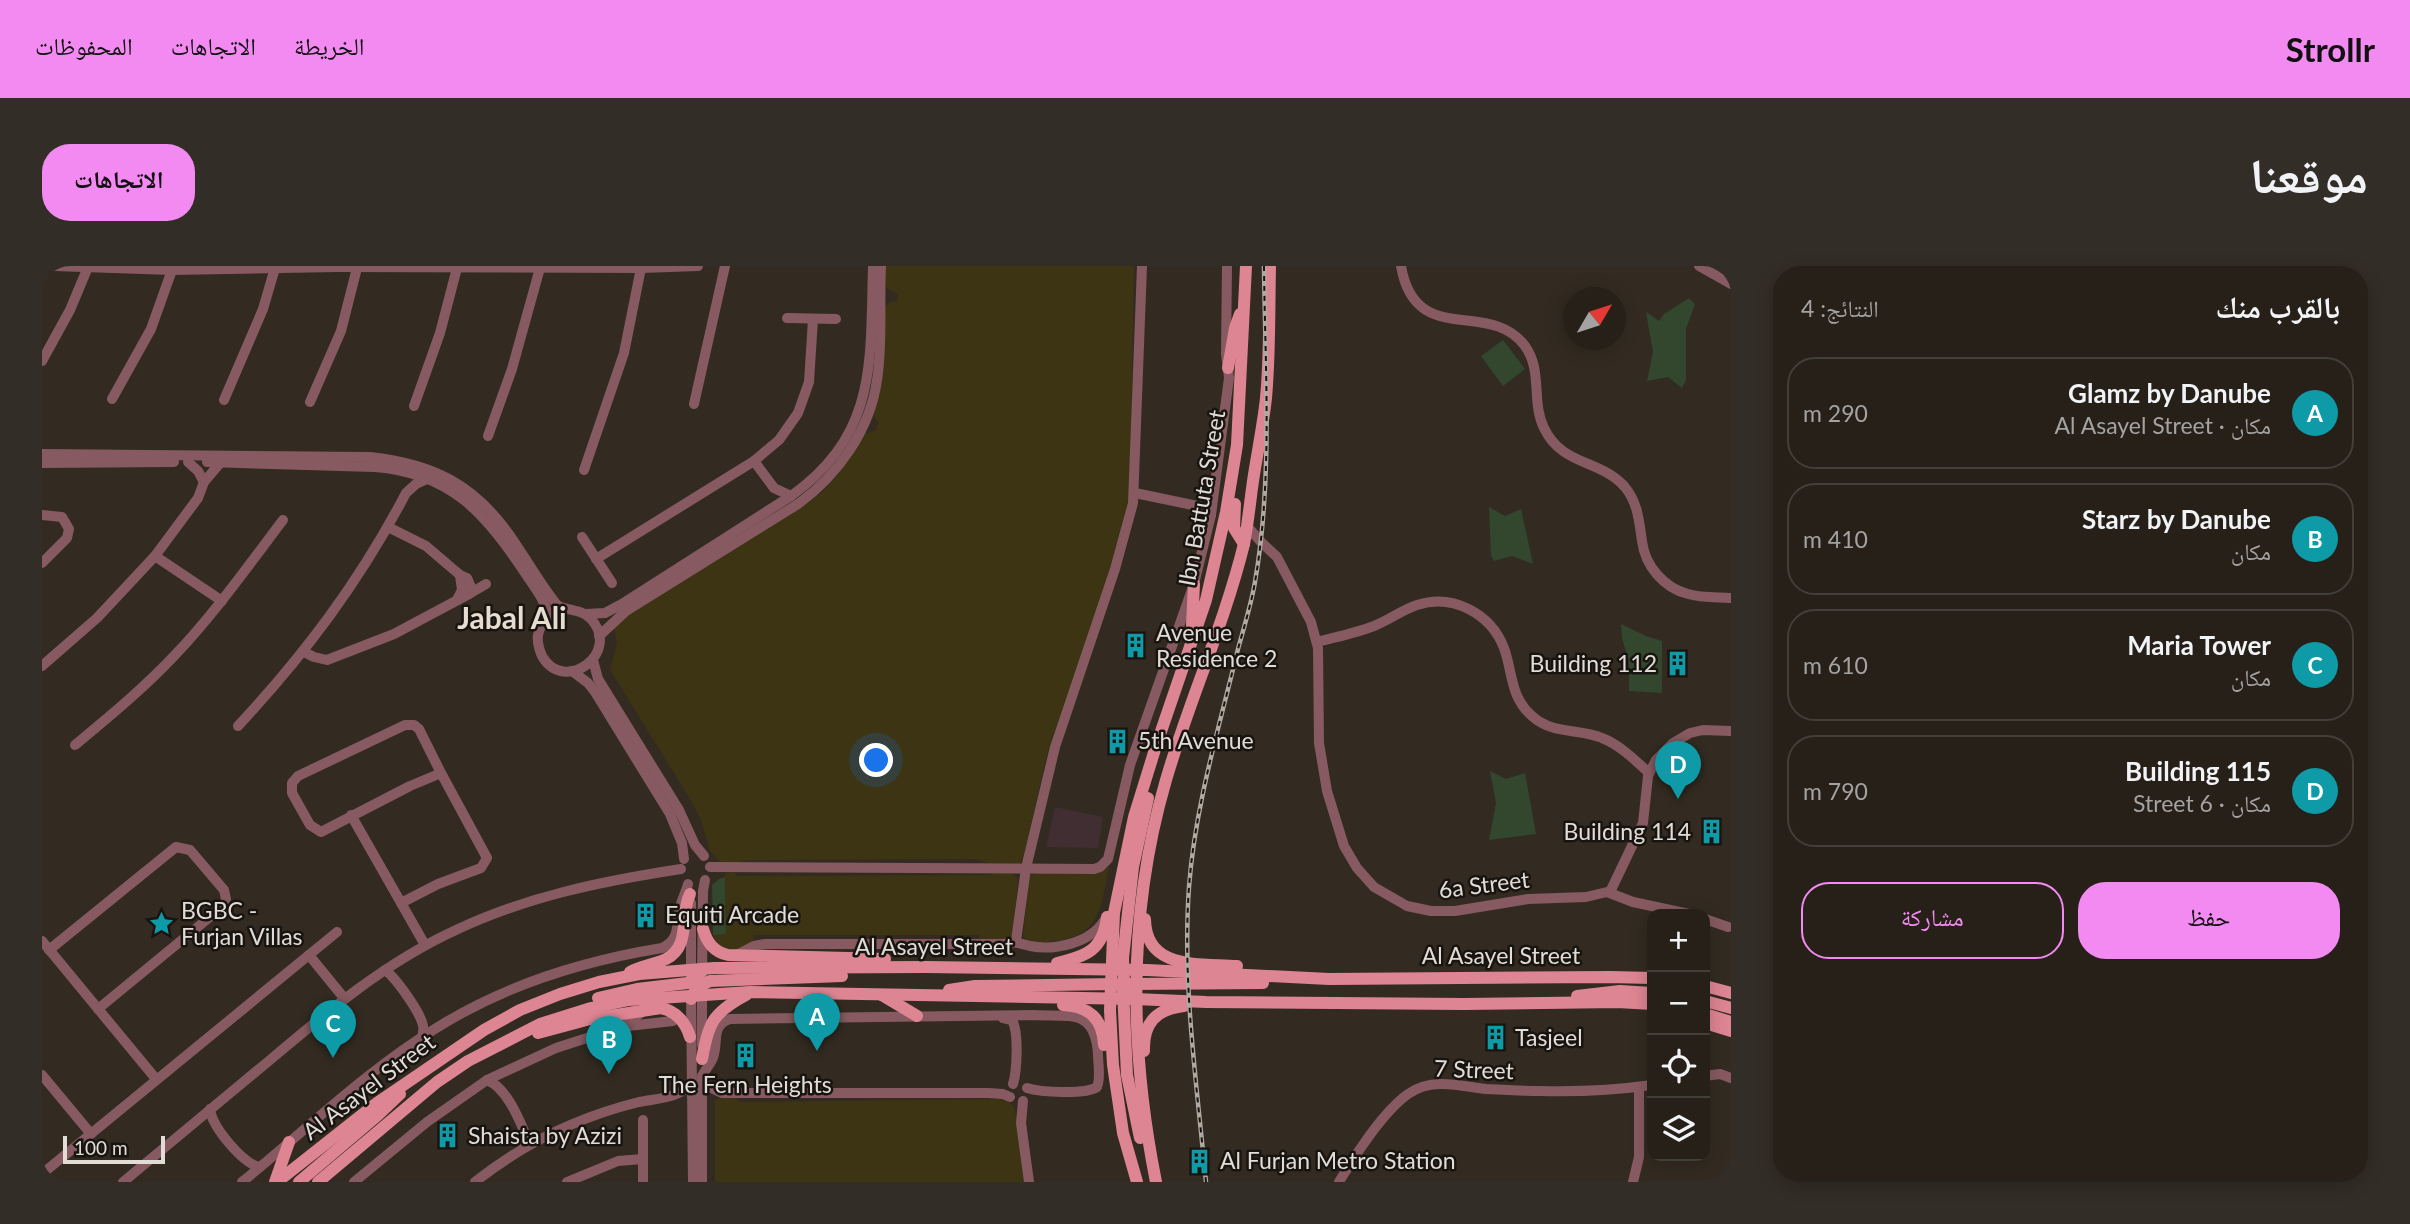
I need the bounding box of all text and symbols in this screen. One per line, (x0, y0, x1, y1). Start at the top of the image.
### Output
text: Strollr (2286, 29, 2375, 69)
text: المحفوظات (35, 31, 133, 60)
text: الاتجاهات (171, 31, 256, 60)
text: الخريطة (294, 31, 365, 60)
button: الاتجاهات (42, 144, 195, 221)
text: موقعنا (2250, 145, 2368, 203)
north arrow (1563, 287, 1626, 350)
text: بالقرب منك (2216, 288, 2340, 324)
text: النتائج: 4 (1801, 294, 1879, 322)
text: Glamz by Danube (2068, 377, 2271, 409)
text: 290 m (1803, 399, 1868, 427)
text: A (2307, 399, 2323, 427)
street label: Ibn Battuta Street (1172, 407, 1230, 588)
text: مكان · Al Asayel Street (2055, 411, 2271, 439)
text: Starz by Danube (2082, 503, 2271, 535)
text: 410 m (1803, 525, 1868, 553)
text: B (2307, 525, 2323, 553)
text: مكان (2231, 537, 2271, 565)
district label: Jabal Ali (457, 599, 567, 635)
place label: Avenue Residence 2 (1156, 618, 1277, 672)
text: Maria Tower (2127, 629, 2271, 661)
building icon: Avenue Residence 2 (1122, 632, 1150, 660)
place label: Building 112 (1530, 649, 1657, 677)
building icon: Building 112 (1663, 650, 1691, 678)
text: 610 m (1803, 651, 1868, 679)
text: C (2307, 651, 2323, 679)
text: مكان (2231, 663, 2271, 691)
place label: 5th Avenue (1138, 726, 1254, 754)
building icon: 5th Avenue (1104, 727, 1132, 755)
pin: D (1655, 741, 1701, 799)
your location (859, 743, 893, 777)
text: Building 115 (2125, 755, 2271, 787)
text: 790 m (1803, 777, 1868, 805)
text: D (2306, 777, 2324, 805)
text: مكان · 6 Street (2133, 789, 2271, 817)
place label: Building 114 (1564, 817, 1691, 845)
building icon: Building 114 (1697, 818, 1725, 846)
street label: 6a Street (1437, 864, 1532, 903)
button: مشاركة (1801, 882, 2064, 959)
button: حفظ (2078, 882, 2340, 959)
place label: BGBC - Furjan Villas (181, 896, 303, 950)
place label: Equiti Arcade (665, 900, 799, 928)
building icon: Equiti Arcade (631, 901, 659, 929)
map controls (1647, 909, 1710, 1161)
button: + (1647, 909, 1710, 972)
place icon: BGBC - Furjan Villas (147, 910, 175, 938)
street label: Al Asayel Street (855, 932, 1014, 960)
street label: Al Asayel Street (1422, 941, 1581, 969)
button: − (1647, 972, 1710, 1035)
pin: A (794, 993, 840, 1051)
pin: C (310, 1000, 356, 1058)
pin: B (586, 1016, 632, 1074)
place label: Tasjeel (1515, 1023, 1583, 1051)
building icon: Tasjeel (1481, 1024, 1509, 1052)
street label: Al Asayel Street (297, 1027, 441, 1145)
button: locate (1647, 1035, 1710, 1098)
building icon: The Fern Heights (731, 1041, 759, 1069)
street label: 7 Street (1434, 1054, 1515, 1084)
place label: The Fern Heights (658, 1070, 832, 1098)
button: layers (1647, 1098, 1710, 1161)
place label: Shaista by Azizi (468, 1121, 622, 1149)
building icon: Shaista by Azizi (434, 1122, 462, 1150)
scale bar (63, 1133, 164, 1165)
text: 100 m (74, 1136, 128, 1159)
place label: Al Furjan Metro Station (1220, 1146, 1456, 1174)
building icon: Al Furjan Metro Station (1186, 1147, 1214, 1175)

